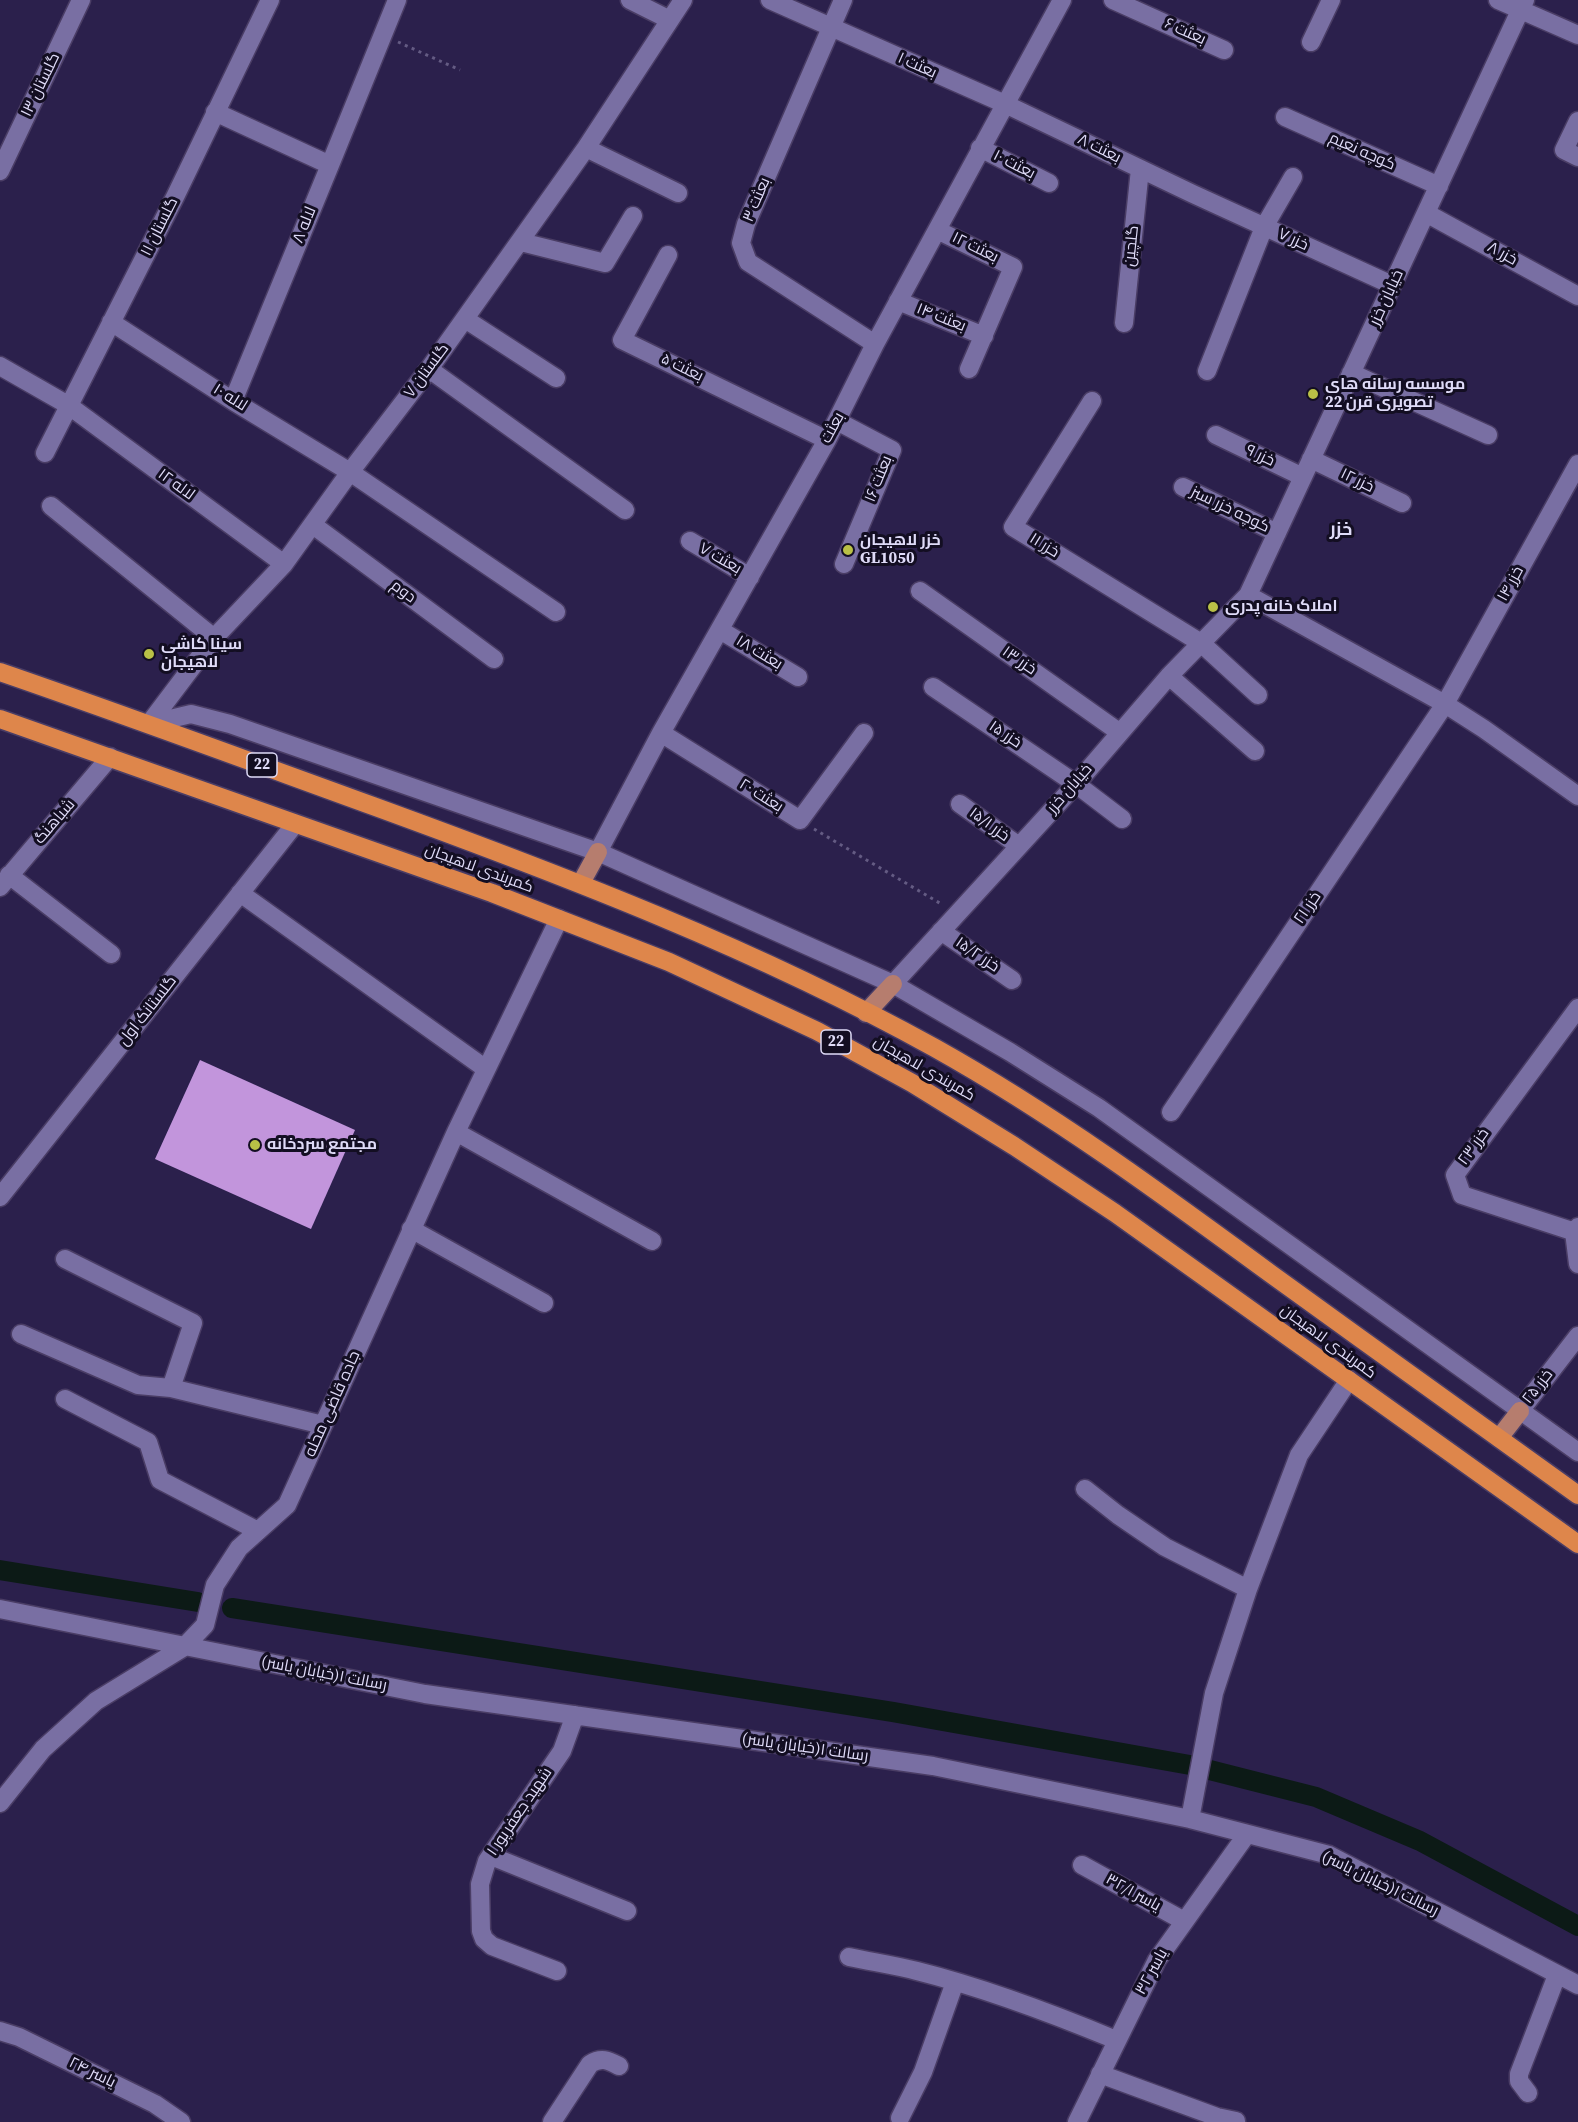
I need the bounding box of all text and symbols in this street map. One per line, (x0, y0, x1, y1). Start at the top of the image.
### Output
street label: بعثت ۶ (1161, 14, 1209, 50)
street label: بعثت ۱ (894, 49, 940, 83)
street label: گلستان ۱۳ (17, 50, 65, 120)
street label: کوچه نعیم (1326, 129, 1398, 175)
street label: بعثت ۸ (1074, 130, 1124, 168)
street label: بعثت ۱۰ (990, 146, 1038, 184)
street label: بعثت ۳ (739, 175, 775, 225)
street label: گلستان ۱۱ (137, 195, 183, 259)
street label: لاله ۸ (289, 204, 321, 246)
street label: گلچین (1120, 224, 1144, 268)
street label: خزر ۷ (1275, 225, 1311, 255)
street label: بعثت ۱۲ (949, 229, 1001, 267)
street label: خزر ۸ (1484, 238, 1520, 270)
street label: خیابان خزر (1366, 267, 1408, 329)
street label: بعثت ۱۴ (914, 299, 968, 337)
street label: گلستان ۷ (400, 340, 454, 402)
street label: بعثت ۵ (658, 350, 706, 386)
place label: موسسه رسانه های تصویری قرن 22 (1325, 375, 1465, 413)
street label: لاله ۱۰ (209, 380, 251, 416)
marker: موسسه رسانه های تصویری قرن 22 (1306, 387, 1320, 401)
street label: بعثت (817, 409, 849, 447)
street label: خزر ۹ (1242, 441, 1278, 471)
street label: بعثت ۱۶ (861, 453, 897, 505)
street label: لاله ۱۲ (154, 465, 198, 505)
street label: خزر ۱۲ (1337, 465, 1377, 497)
street label: کوچه خزر سبز (1187, 483, 1273, 537)
district label: خزر (1330, 519, 1352, 541)
street label: خزر ۱۱ (1026, 530, 1062, 562)
place label: خزر لاهیجان GL1050 (860, 531, 941, 569)
street label: بعثت ۷ (695, 539, 745, 579)
marker: خزر لاهیجان GL1050 (841, 543, 855, 557)
street label: خزر ۱۴ (1494, 563, 1528, 605)
street label: دوم (387, 576, 419, 608)
place label: املاک خانه پدری (1225, 597, 1337, 617)
marker: املاک خانه پدری (1206, 600, 1220, 614)
street label: بعثت ۱۸ (732, 632, 786, 674)
place label: سینا کاشی لاهیجان (161, 635, 242, 673)
street label: خزر ۱۳ (998, 642, 1040, 680)
marker: سینا کاشی لاهیجان (142, 647, 156, 661)
street label: خزر ۱۵ (985, 717, 1025, 753)
road number: 22 (247, 753, 277, 777)
street label: خیابان خزر (1043, 760, 1097, 818)
street label: بعثت ۲۰ (735, 775, 787, 817)
street label: شباهنگ (30, 796, 80, 848)
street label: خزر ۱۵/۱ (965, 804, 1013, 846)
street label: کمربندی لاهیجان (422, 840, 536, 898)
street label: خزر ۲۱ (1290, 888, 1326, 928)
street label: خزر ۱۵/۲ (951, 933, 1003, 977)
street label: گلستانک اول (115, 972, 181, 1050)
road number: 22 (821, 1030, 851, 1054)
street label: کمربندی لاهیجان (870, 1032, 978, 1106)
street label: خزر ۲۳ (1454, 1125, 1494, 1169)
place label: مجتمع سردخانه (267, 1135, 377, 1155)
marker: مجتمع سردخانه (248, 1138, 262, 1152)
street label: کمربندی لاهیجان (1276, 1301, 1380, 1383)
street label: جاده قاضی محله (301, 1348, 365, 1460)
street label: خزر ۲۵ (1518, 1366, 1558, 1408)
street label: رسالت ۱(خیابان یاسر) (260, 1652, 388, 1696)
street label: رسالت ۱(خیابان یاسر) (740, 1730, 870, 1766)
street label: شهید جعفرپور ۱ (483, 1764, 557, 1860)
street label: رسالت ۱(خیابان یاسر) (1318, 1847, 1442, 1921)
street label: یاسر ۳۲/۱ (1102, 1870, 1164, 1916)
street label: یاسر ۳۲ (1132, 1946, 1172, 1998)
street label: یاسر ۲۴ (66, 2054, 118, 2092)

